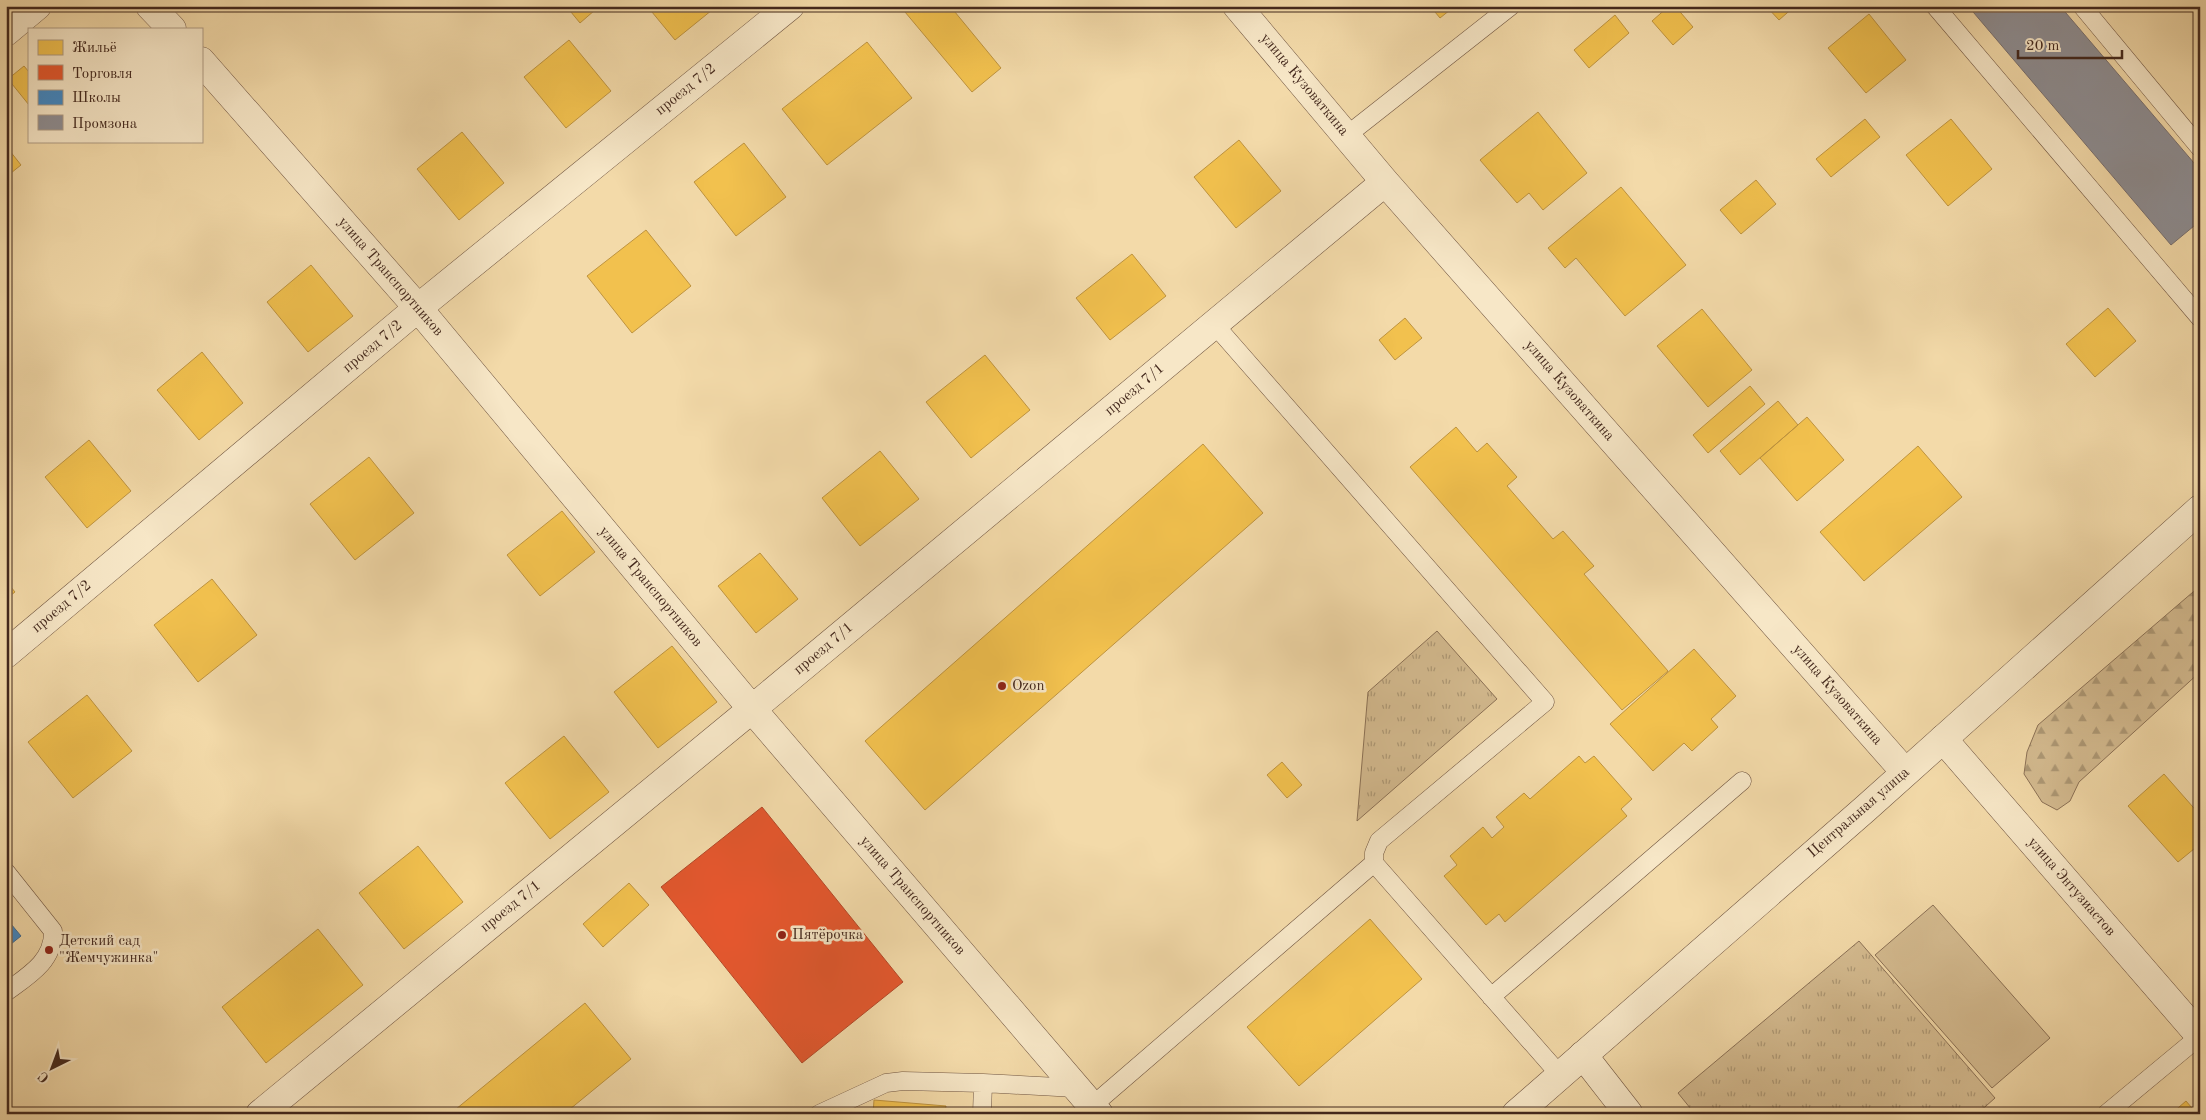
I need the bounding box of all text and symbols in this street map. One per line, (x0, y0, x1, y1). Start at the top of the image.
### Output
legend (28, 28, 202, 142)
scale bar (2018, 28, 2122, 60)
street label: улица Кузоваткина (1257, 31, 1351, 139)
text: 20 m (2026, 39, 2060, 54)
text: Жильё (72, 41, 117, 56)
street label: проезд 7/2 (653, 61, 719, 119)
text: Торговля (72, 67, 133, 82)
text: Школы (72, 91, 121, 106)
text: Промзона (72, 117, 138, 132)
street label: улица Транспортников (334, 215, 446, 339)
street label: проезд 7/2 (340, 318, 406, 376)
street label: улица Кузоваткина (1521, 338, 1617, 445)
street label: проезд 7/1 (1102, 361, 1168, 419)
street label: улица Транспортников (595, 524, 705, 650)
street label: проезд 7/2 (29, 578, 95, 636)
street label: проезд 7/1 (791, 620, 857, 678)
street label: улица Кузоваткина (1789, 642, 1885, 749)
place label: Ozon (1012, 679, 1045, 694)
marker: Ozon (996, 680, 1008, 692)
street label: Центральная улица (1805, 765, 1913, 861)
street label: улица Транспортников (856, 834, 968, 958)
street label: улица Энтузиастов (2024, 835, 2118, 939)
street label: проезд 7/1 (478, 878, 544, 936)
place label: Пятёрочка (792, 928, 864, 943)
marker: Пятёрочка (776, 929, 788, 941)
place label: Детский сад "Жемчужинка" (59, 934, 158, 966)
marker: Детский сад "Жемчужинка" (43, 944, 55, 956)
north arrow (28, 1042, 78, 1092)
text: С (36, 1069, 52, 1085)

